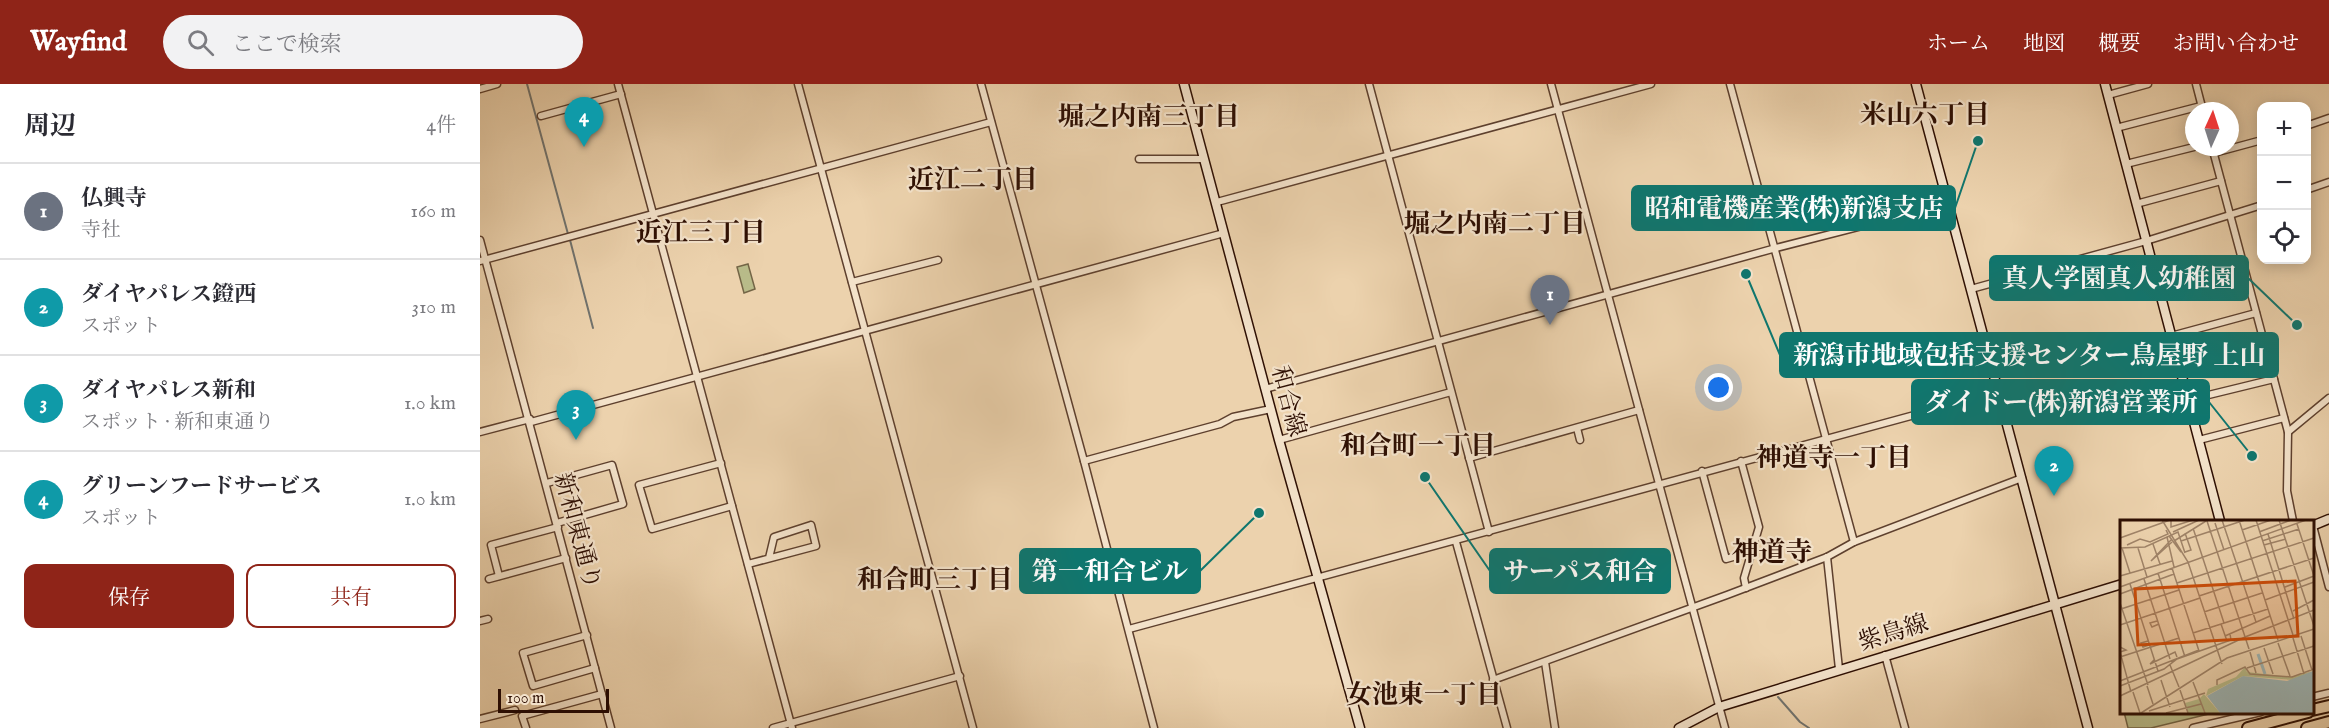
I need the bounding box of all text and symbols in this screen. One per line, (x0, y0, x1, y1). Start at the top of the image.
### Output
search box (163, 15, 583, 69)
text: Wayfind (30, 25, 127, 60)
icon: search (184, 26, 217, 59)
text: ここで検索 (232, 31, 342, 59)
text: ホーム (1927, 31, 1990, 58)
text: 地図 (2023, 31, 2065, 58)
text: 概要 (2098, 31, 2140, 58)
text: お問い合わせ (2173, 31, 2299, 58)
pin: 4 (564, 98, 604, 147)
district label: 米山六丁目 (1860, 99, 1990, 132)
district label: 堀之内南三丁目 (1058, 101, 1240, 134)
north arrow (2185, 102, 2239, 156)
map controls (2257, 102, 2311, 264)
button: + (2257, 102, 2311, 156)
text: 周辺 (24, 110, 76, 143)
text: 4件 (426, 113, 456, 138)
button: − (2257, 156, 2311, 210)
district label: 近江二丁目 (908, 164, 1038, 197)
text: 仏興寺 (81, 185, 147, 213)
callout: 昭和電機産業(株)新潟支店 (1632, 186, 1955, 230)
text: 昭和電機産業(株)新潟支店 (1644, 193, 1944, 226)
text: 1 (40, 199, 47, 224)
text: 160 m (410, 199, 456, 224)
district label: 堀之内南二丁目 (1404, 208, 1586, 241)
button: locate (2257, 210, 2311, 264)
district label: 近江三丁目 (636, 217, 766, 250)
text: 寺社 (81, 218, 121, 243)
callout: 真人学園真人幼稚園 (1990, 256, 2248, 300)
text: 真人学園真人幼稚園 (2002, 263, 2236, 296)
pin: 1 (1530, 276, 1570, 325)
text: ダイヤパレス鐙西 (81, 281, 256, 309)
text: 2 (39, 295, 48, 320)
text: 310 m (412, 295, 456, 320)
text: スポット (81, 314, 161, 339)
callout: 新潟市地域包括支援センター鳥屋野 上山 (1780, 333, 2278, 377)
text: 新潟市地域包括支援センター鳥屋野 上山 (1793, 340, 2265, 373)
street label: 和合線 (1263, 363, 1312, 440)
your location (1704, 373, 1733, 402)
text: ダイヤパレス新和 (81, 377, 256, 405)
callout: ダイドー(株)新潟営業所 (1912, 380, 2209, 424)
text: ダイドー(株)新潟営業所 (1925, 387, 2197, 420)
pin: 3 (556, 390, 596, 440)
text: 3 (40, 391, 47, 416)
text: 1.0 km (404, 391, 456, 416)
text: スポット · 新和東通り (81, 410, 274, 435)
district label: 和合町一丁目 (1340, 430, 1496, 463)
district label: 神道寺一丁目 (1756, 442, 1912, 475)
pin: 2 (2034, 446, 2074, 496)
street label: 新和東通り (546, 469, 607, 593)
text: グリーンフードサービス (81, 473, 322, 501)
text: 4 (39, 487, 48, 512)
text: 1.0 km (404, 487, 456, 512)
text: スポット (81, 506, 161, 531)
inset map (2120, 520, 2314, 713)
district label: 神道寺 (1732, 537, 1813, 571)
callout: 第一和合ビル (1020, 549, 1200, 593)
callout: サーパス和合 (1490, 549, 1670, 593)
text: 第一和合ビル (1032, 556, 1188, 589)
text: サーパス和合 (1503, 556, 1657, 589)
button: 保存 (24, 564, 234, 628)
button: 共有 (246, 564, 456, 628)
district label: 和合町三丁目 (857, 564, 1013, 597)
street label: 紫鳥線 (1854, 608, 1932, 659)
district label: 女池東一丁目 (1346, 679, 1502, 712)
scale bar (498, 686, 609, 714)
text: 100 m (507, 689, 544, 709)

